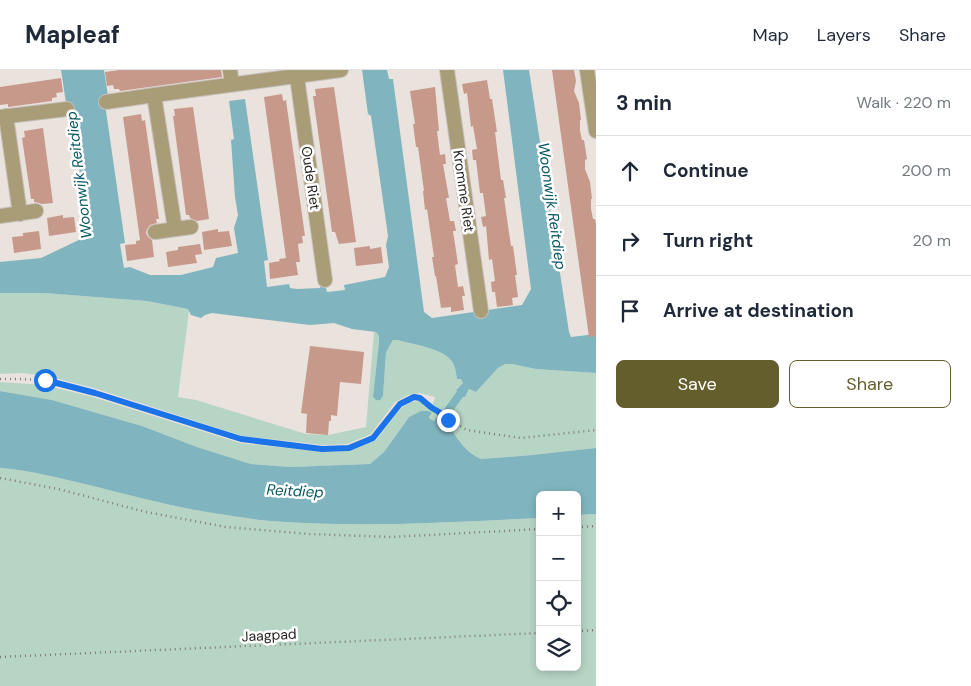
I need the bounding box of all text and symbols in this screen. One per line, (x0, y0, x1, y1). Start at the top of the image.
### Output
text: Mapleaf (25, 19, 120, 50)
text: Map (753, 23, 789, 47)
text: Layers (817, 23, 871, 47)
text: Share (899, 23, 946, 47)
text: 3 min (616, 89, 672, 117)
text: Walk · 220 m (857, 92, 951, 113)
water label: Woonwijk Reitdiep (61, 110, 97, 240)
water label: Woonwijk Reitdiep (533, 141, 571, 271)
street label: Oude Riet (298, 145, 324, 211)
street label: Kromme Riet (449, 149, 479, 233)
icon: ahead (616, 157, 644, 185)
text: Continue (663, 158, 749, 183)
text: 200 m (902, 160, 951, 181)
icon: right (616, 227, 644, 255)
text: Turn right (663, 228, 753, 253)
text: 20 m (912, 230, 951, 251)
icon: arrive (616, 297, 644, 325)
text: Arrive at destination (663, 298, 854, 323)
button: Save (616, 360, 779, 408)
button: Share (789, 360, 951, 408)
route start (34, 369, 57, 392)
route end (437, 409, 460, 432)
water label: Reitdiep (266, 480, 324, 502)
map controls (536, 491, 581, 671)
button: + (536, 491, 581, 536)
button: − (536, 536, 581, 581)
button: locate (536, 581, 581, 626)
street label: Jaagpad (241, 625, 297, 645)
button: layers (536, 626, 581, 671)

